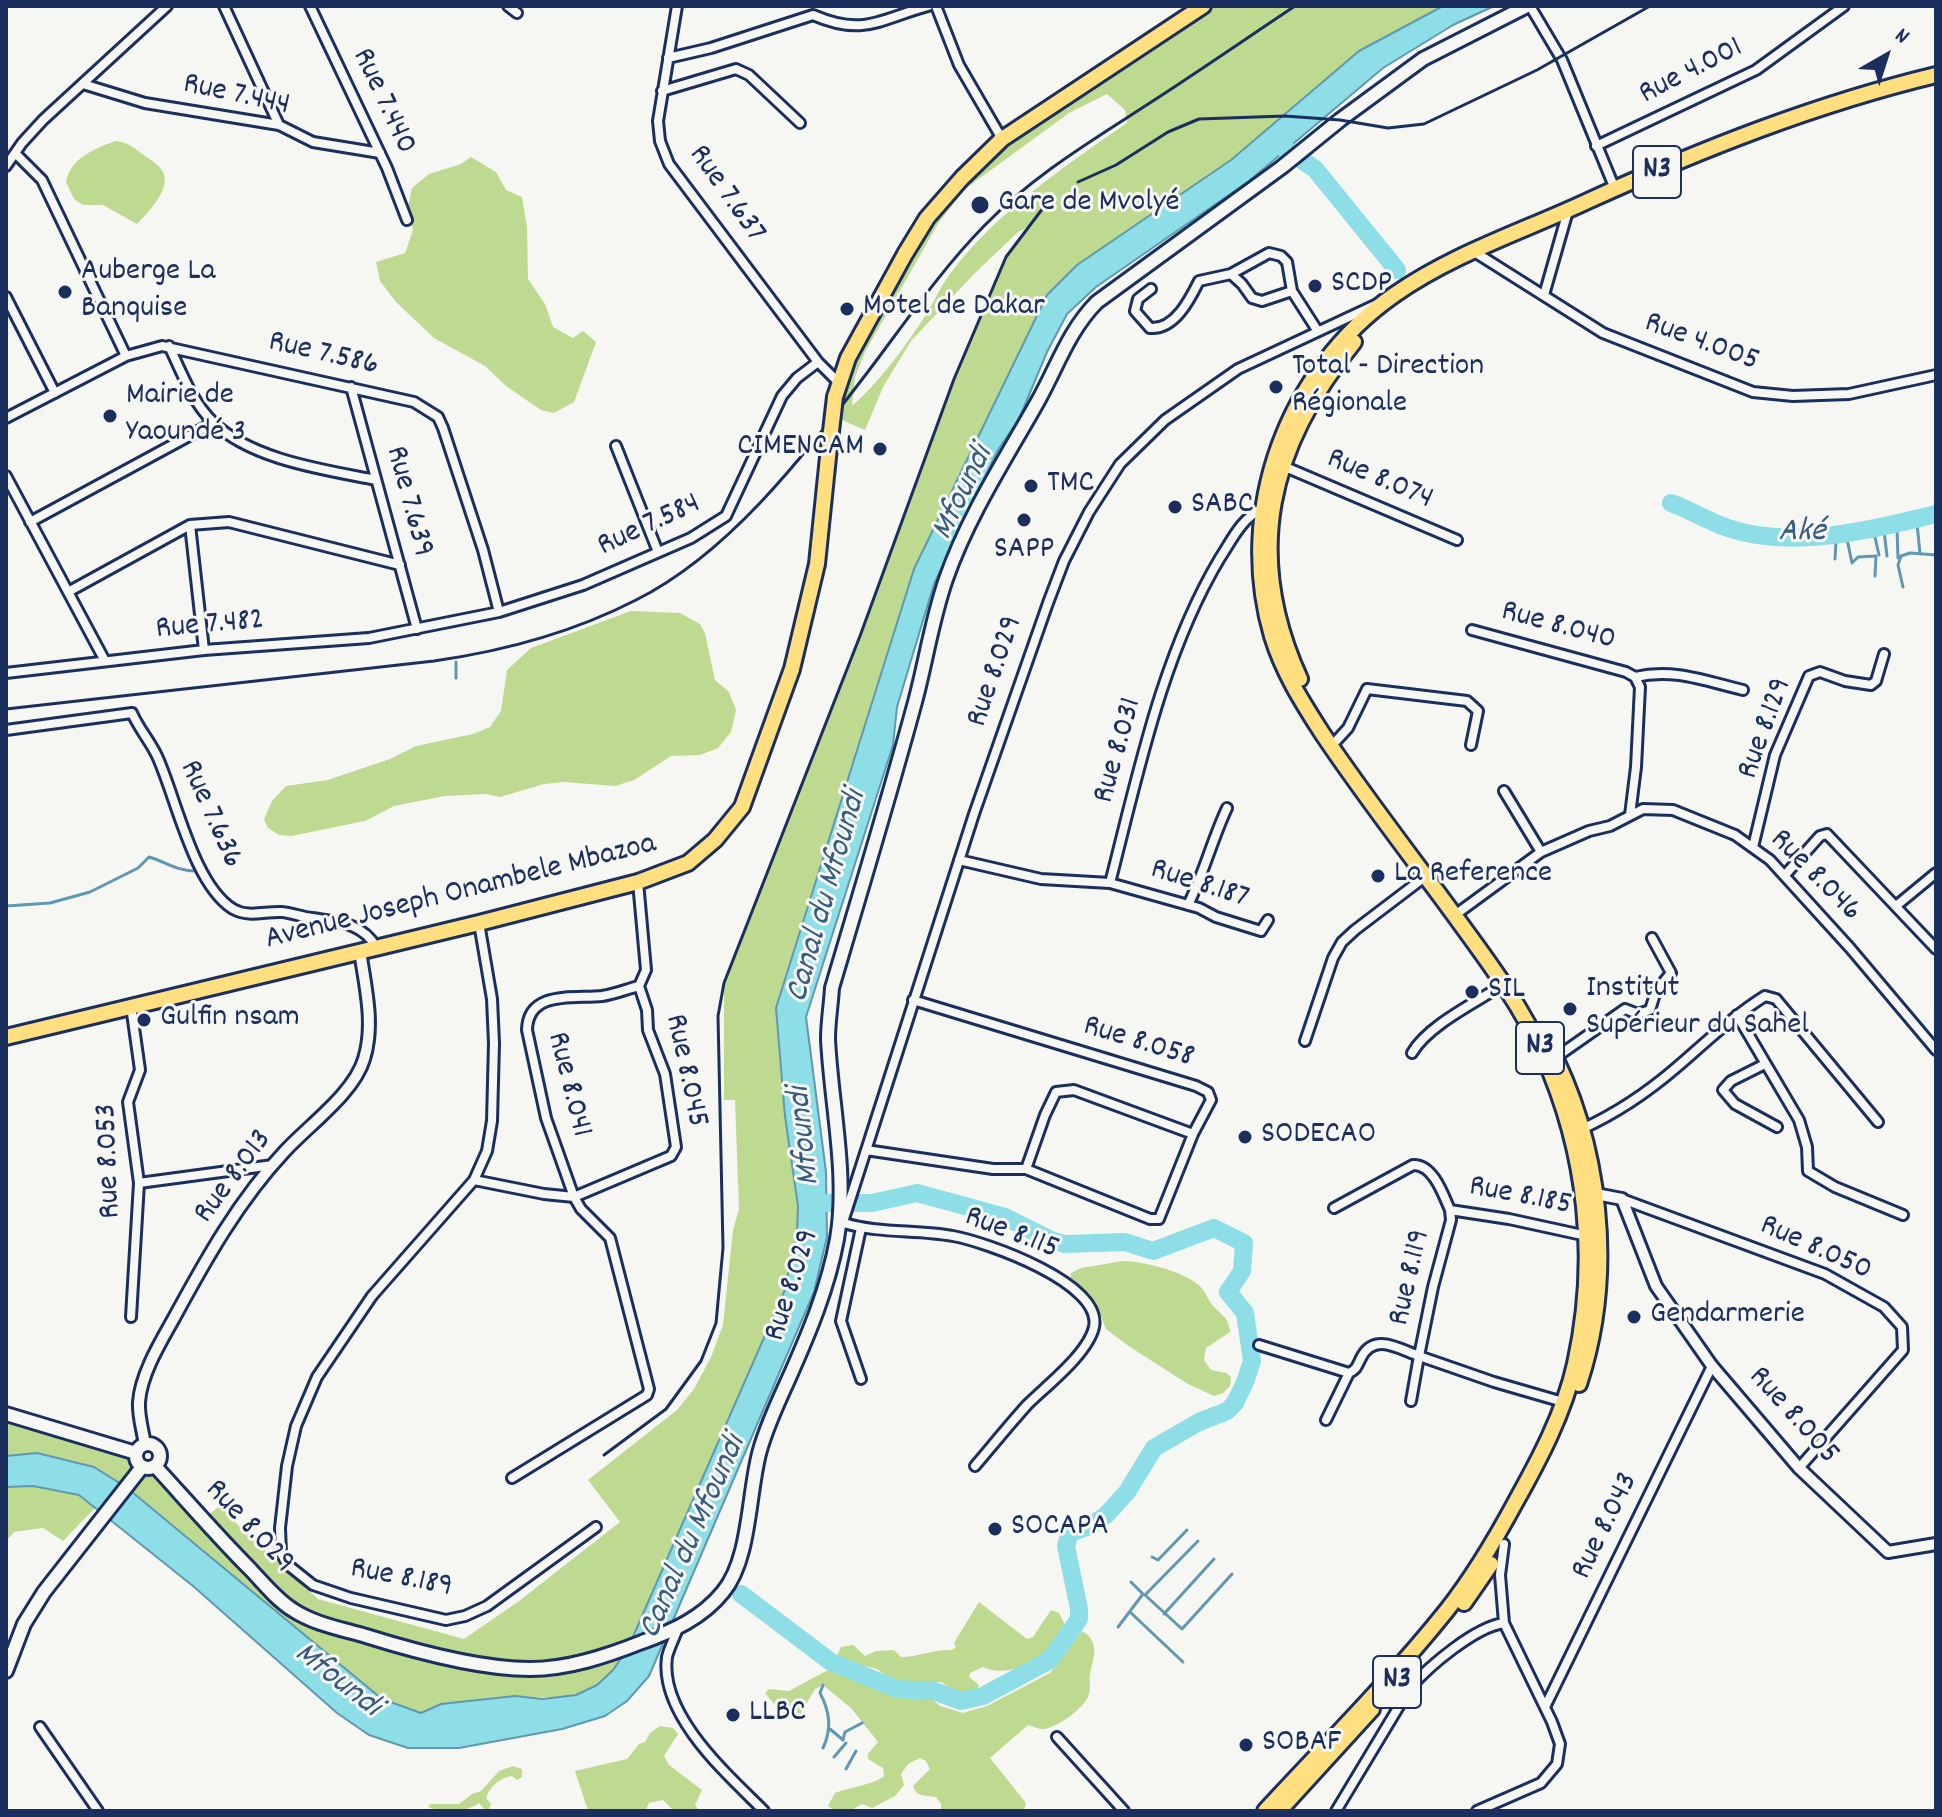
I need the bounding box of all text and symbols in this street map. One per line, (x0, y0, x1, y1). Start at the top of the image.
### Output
north arrow (1846, 16, 1926, 96)
text: N (1887, 21, 1915, 52)
street label: Rue 4.001 (1634, 31, 1750, 115)
street label: Rue 7.440 (341, 43, 423, 161)
street label: Rue 7.444 (179, 67, 293, 127)
street label: Rue 7.637 (678, 139, 772, 251)
road number: N3 (1633, 146, 1681, 198)
place label: Gare de Mvolyé (998, 186, 1180, 224)
marker: Gare de Mvolyé (969, 194, 991, 216)
place label: Auberge La Banquise (81, 255, 216, 330)
place label: SCDP (1331, 267, 1392, 305)
marker: SCDP (1306, 277, 1324, 295)
marker: Auberge La Banquise (56, 283, 74, 301)
place label: Motel de Dakar (863, 290, 1045, 328)
marker: Motel de Dakar (838, 300, 856, 318)
street label: Rue 4.005 (1638, 306, 1764, 382)
street label: Rue 7.586 (264, 325, 382, 387)
place label: Total - Direction Régionale (1292, 350, 1484, 425)
marker: Total - Direction Régionale (1267, 378, 1285, 396)
place label: Mairie de Yaoundé 3 (126, 379, 246, 454)
marker: Mairie de Yaoundé 3 (101, 407, 119, 425)
place label: CIMENCAM (737, 430, 864, 468)
marker: CIMENCAM (871, 440, 889, 458)
water label: Mfoundi (925, 440, 1005, 548)
street label: Rue 8.074 (1320, 441, 1438, 521)
street label: Rue 7.639 (374, 443, 440, 561)
place label: TMC (1047, 467, 1094, 505)
marker: TMC (1022, 477, 1040, 495)
street label: Rue 7.584 (592, 487, 708, 567)
place label: SABC (1191, 488, 1254, 526)
marker: SABC (1166, 498, 1184, 516)
marker: SAPP (1015, 511, 1033, 529)
water label: Aké (1778, 514, 1826, 554)
place label: SAPP (994, 533, 1054, 571)
street label: Rue 8.040 (1496, 594, 1620, 662)
street label: Rue 7.482 (154, 603, 266, 651)
street label: Rue 8.029 (960, 611, 1034, 733)
street label: Rue 8.129 (1731, 673, 1803, 785)
street label: Rue 8.031 (1087, 694, 1153, 808)
street label: Rue 7.636 (168, 755, 250, 875)
water label: Canal du Mfoundi (779, 786, 879, 1008)
street label: Rue 8.046 (1760, 823, 1868, 931)
street label: Avenue Joseph Onambele Mbazoa (262, 827, 660, 961)
street label: Rue 8.187 (1145, 852, 1253, 920)
place label: La Reference (1394, 857, 1552, 895)
marker: La Reference (1369, 867, 1387, 885)
place label: Institut Supérieur du Sahel (1586, 972, 1809, 1047)
place label: SIL (1488, 973, 1525, 1011)
marker: SIL (1463, 983, 1481, 1001)
marker: Institut Supérieur du Sahel (1561, 1000, 1579, 1018)
place label: Gulfin nsam (160, 1001, 300, 1039)
street label: Rue 8.058 (1078, 1009, 1198, 1079)
marker: Gulfin nsam (135, 1011, 153, 1029)
street label: Rue 8.045 (653, 1011, 715, 1131)
road number: N3 (1516, 1022, 1564, 1074)
street label: Rue 8.041 (535, 1029, 599, 1141)
water label: Mfoundi (782, 1084, 832, 1188)
street label: Rue 8.053 (90, 1103, 132, 1219)
place label: SODECAO (1261, 1118, 1376, 1156)
street label: Rue 8.013 (187, 1123, 283, 1233)
marker: SODECAO (1236, 1128, 1254, 1146)
street label: Rue 8.185 (1465, 1169, 1575, 1227)
street label: Rue 8.115 (958, 1200, 1064, 1270)
street label: Rue 8.050 (1753, 1208, 1877, 1292)
street label: Rue 8.029 (758, 1225, 830, 1347)
street label: Rue 8.119 (1382, 1226, 1442, 1330)
place label: Gendarmerie (1650, 1298, 1805, 1336)
marker: Gendarmerie (1625, 1308, 1643, 1326)
street label: Rue 8.005 (1738, 1360, 1846, 1474)
water label: Canal du Mfoundi (632, 1430, 758, 1646)
street label: Rue 8.043 (1565, 1467, 1649, 1587)
street label: Rue 8.029 (195, 1473, 301, 1583)
place label: SOCAPA (1011, 1510, 1109, 1548)
marker: SOCAPA (986, 1520, 1004, 1538)
street label: Rue 8.189 (347, 1551, 455, 1609)
water label: Mfoundi (284, 1635, 388, 1729)
road number: N3 (1373, 1656, 1421, 1708)
place label: LLBC (749, 1696, 806, 1734)
marker: LLBC (724, 1706, 742, 1724)
place label: SOBAF (1262, 1726, 1341, 1764)
marker: SOBAF (1237, 1736, 1255, 1754)

